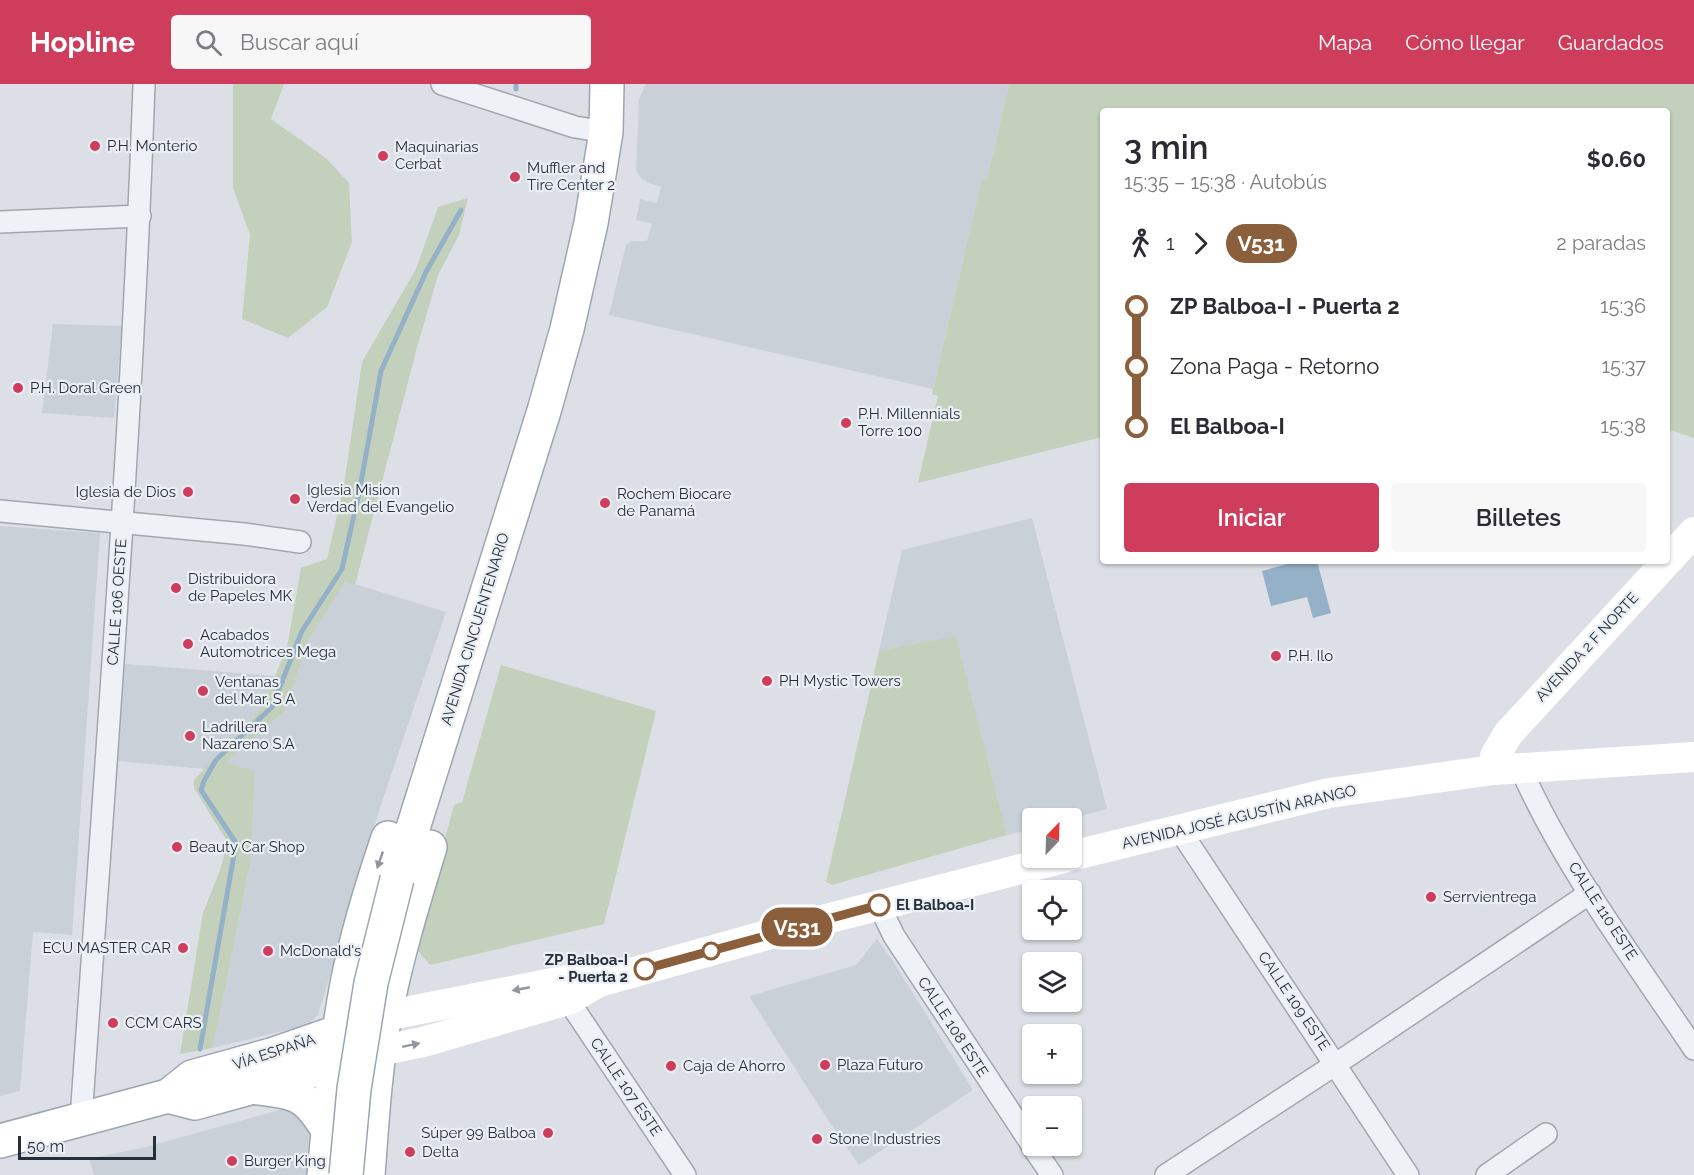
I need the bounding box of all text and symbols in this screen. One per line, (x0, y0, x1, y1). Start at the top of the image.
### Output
search box (171, 15, 591, 69)
text: Hopline (30, 26, 135, 59)
icon: search (192, 26, 225, 59)
text: Buscar aquí (240, 29, 359, 55)
text: Mapa (1318, 30, 1372, 55)
text: Cómo llegar (1405, 30, 1525, 55)
text: Guardados (1558, 30, 1664, 55)
text: 3 min (1124, 128, 1209, 167)
place label: P.H. Monterio (107, 137, 197, 155)
place label: Maquinarias Cerbat (395, 138, 479, 173)
marker: P.H. Monterio (88, 139, 102, 153)
text: $0.60 (1587, 146, 1646, 172)
marker: Maquinarias Cerbat (376, 149, 390, 163)
place label: Muffler and Tire Center 2 (527, 159, 615, 194)
marker: Muffler and Tire Center 2 (508, 170, 522, 184)
text: 15:35 – 15:38 · Autobús (1124, 170, 1327, 194)
icon: walk (1124, 227, 1157, 260)
icon: forward (1184, 227, 1217, 260)
text: 1 (1166, 231, 1175, 255)
text: V531 (1238, 231, 1285, 256)
text: 2 paradas (1556, 231, 1646, 255)
text: ZP Balboa-I - Puerta 2 (1170, 293, 1400, 319)
text: 15:36 (1600, 294, 1646, 318)
text: Zona Paga - Retorno (1170, 353, 1379, 379)
text: 15:37 (1602, 354, 1646, 378)
place label: P.H. Doral Green (30, 379, 141, 397)
marker: P.H. Doral Green (11, 381, 25, 395)
place label: P.H. Millennials Torre 100 (858, 405, 960, 440)
text: El Balboa-I (1170, 413, 1285, 439)
text: 15:38 (1600, 414, 1646, 438)
marker: P.H. Millennials Torre 100 (839, 416, 853, 430)
place label: Iglesia Mision Verdad del Evangelio (307, 481, 454, 516)
place label: Iglesia de Dios (76, 483, 176, 501)
button: Iniciar (1124, 483, 1379, 552)
button: Billetes (1391, 483, 1646, 552)
marker: Iglesia de Dios (181, 485, 195, 499)
place label: Rochem Biocare de Panamá (617, 485, 731, 520)
marker: Iglesia Mision Verdad del Evangelio (288, 492, 302, 506)
marker: Rochem Biocare de Panamá (598, 496, 612, 510)
street label: AVENIDA CINCUENTENARIO (437, 531, 513, 727)
street label: CALLE 106 OESTE (104, 538, 130, 666)
place label: Distribuidora de Papeles MK (188, 570, 293, 605)
marker: Distribuidora de Papeles MK (169, 581, 183, 595)
street label: AVENIDA 2 F NORTE (1532, 589, 1642, 705)
place label: Acabados Automotrices Mega (200, 626, 336, 661)
marker: Acabados Automotrices Mega (181, 637, 195, 651)
place label: P.H. Ilo (1288, 647, 1333, 665)
marker: P.H. Ilo (1269, 649, 1283, 663)
place label: PH Mystic Towers (779, 672, 901, 690)
place label: Ventanas del Mar, S A (215, 673, 295, 708)
marker: PH Mystic Towers (760, 674, 774, 688)
marker: Ventanas del Mar, S A (196, 684, 210, 698)
place label: Ladrillera Nazareno S.A (202, 718, 295, 753)
marker: Ladrillera Nazareno S.A (183, 729, 197, 743)
street label: AVENIDA JOSÉ AGUSTÍN ARANGO (1120, 781, 1358, 853)
north arrow (1022, 808, 1082, 868)
map controls (1022, 808, 1082, 1156)
place label: Beauty Car Shop (189, 838, 305, 856)
marker: Beauty Car Shop (170, 840, 184, 854)
one-way arrow (375, 851, 384, 869)
street label: CALLE 110 ESTE (1565, 859, 1641, 963)
button: locate (1022, 880, 1082, 940)
place label: Serrvientrega (1443, 888, 1536, 906)
marker: Serrvientrega (1424, 890, 1438, 904)
marker: El Balboa-I (868, 894, 890, 916)
place label: El Balboa-I (896, 896, 974, 914)
line badge: V531 (755, 908, 839, 946)
text: V531 (773, 915, 821, 940)
place label: ECU MASTER CAR (42, 939, 171, 957)
marker: ECU MASTER CAR (176, 941, 190, 955)
place label: McDonald's (280, 942, 361, 960)
unlabelled marker (702, 942, 720, 960)
marker: McDonald's (261, 944, 275, 958)
street label: CALLE 109 ESTE (1254, 948, 1334, 1054)
place label: ZP Balboa-I - Puerta 2 (545, 951, 628, 986)
button: layers (1022, 952, 1082, 1012)
marker: ZP Balboa-I - Puerta 2 (634, 958, 656, 980)
street label: CALLE 108 ESTE (914, 974, 992, 1080)
one-way arrow (511, 985, 530, 994)
place label: CCM CARS (125, 1014, 202, 1032)
marker: CCM CARS (106, 1016, 120, 1030)
button: + (1022, 1024, 1082, 1084)
street label: VÍA ESPAÑA (230, 1030, 318, 1074)
street label: CALLE 107 ESTE (587, 1034, 665, 1140)
one-way arrow (401, 1039, 420, 1049)
place label: Plaza Futuro (837, 1056, 923, 1074)
place label: Caja de Ahorro (683, 1057, 785, 1075)
marker: Plaza Futuro (818, 1058, 832, 1072)
marker: Caja de Ahorro (664, 1059, 678, 1073)
button: − (1022, 1096, 1082, 1156)
place label: Súper 99 Balboa (421, 1124, 536, 1142)
marker: Súper 99 Balboa (541, 1126, 555, 1140)
place label: Stone Industries (829, 1130, 941, 1148)
marker: Stone Industries (810, 1132, 824, 1146)
scale bar (18, 1133, 156, 1160)
text: 50 m (27, 1137, 64, 1156)
place label: Delta (422, 1143, 459, 1161)
marker: Delta (403, 1145, 417, 1159)
place label: Burger King (244, 1152, 326, 1170)
marker: Burger King (225, 1154, 239, 1168)

